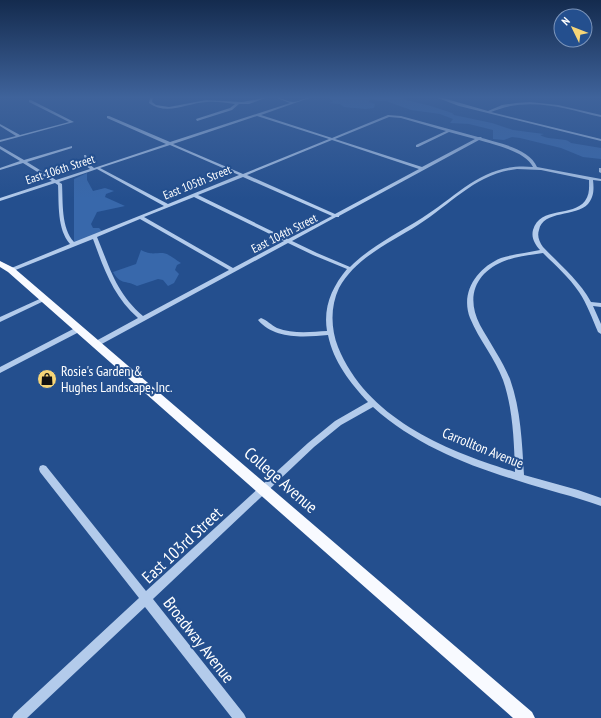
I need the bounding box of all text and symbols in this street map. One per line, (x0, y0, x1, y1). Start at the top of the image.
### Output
north arrow (553, 8, 593, 48)
text: N (559, 14, 573, 28)
street label: East 106th Street (23, 151, 97, 187)
street label: East 105th Street (161, 161, 234, 202)
street label: East 104th Street (249, 210, 320, 256)
place label: Rosie's Garden & Hughes Landscape, Inc. (61, 362, 172, 396)
shop icon: Rosie's Garden & Hughes Landscape, Inc. (36, 368, 58, 390)
street label: Carrollton Avenue (440, 424, 526, 473)
street label: College Avenue (240, 442, 322, 518)
street label: East 103rd Street (137, 502, 227, 588)
street label: Broadway Avenue (159, 593, 239, 687)

